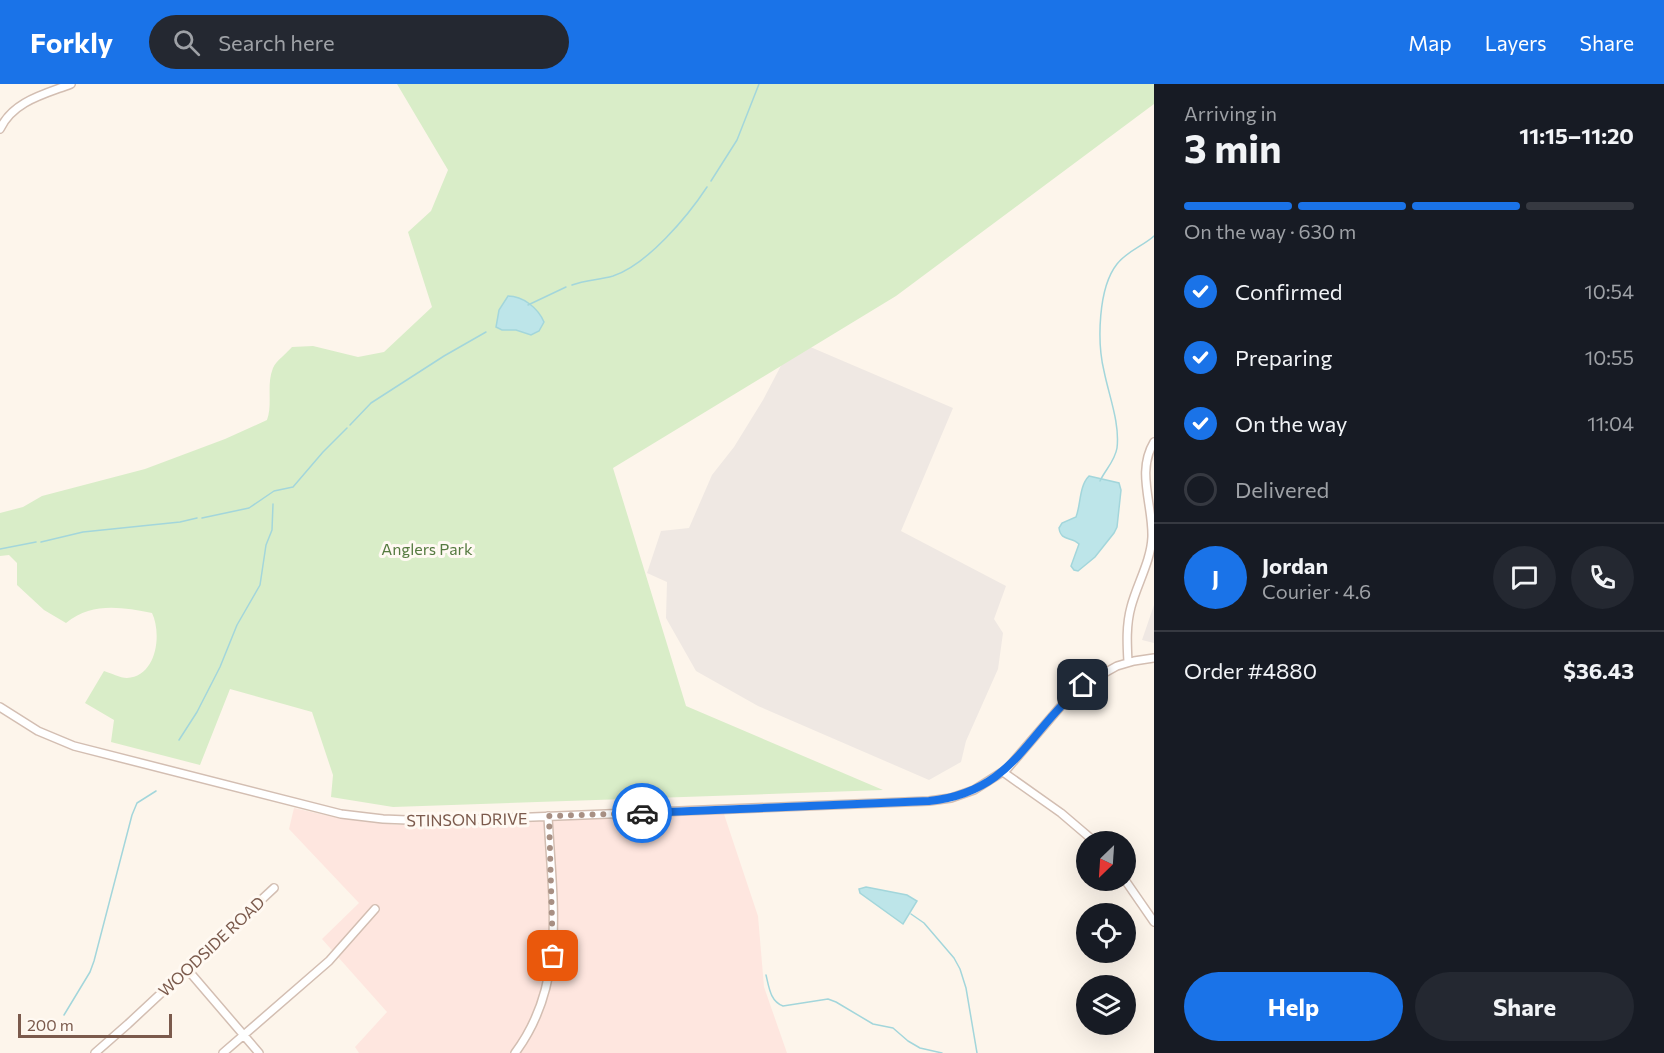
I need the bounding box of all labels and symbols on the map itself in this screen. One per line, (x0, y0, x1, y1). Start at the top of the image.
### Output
park label: Anglers Park (381, 539, 473, 558)
pin (1057, 659, 1108, 710)
courier (612, 783, 672, 843)
street label: STINSON DRIVE (406, 808, 528, 830)
north arrow (1076, 831, 1136, 891)
street label: WOODSIDE ROAD (154, 892, 268, 1000)
pin (527, 930, 578, 981)
scale bar (18, 1011, 172, 1038)

